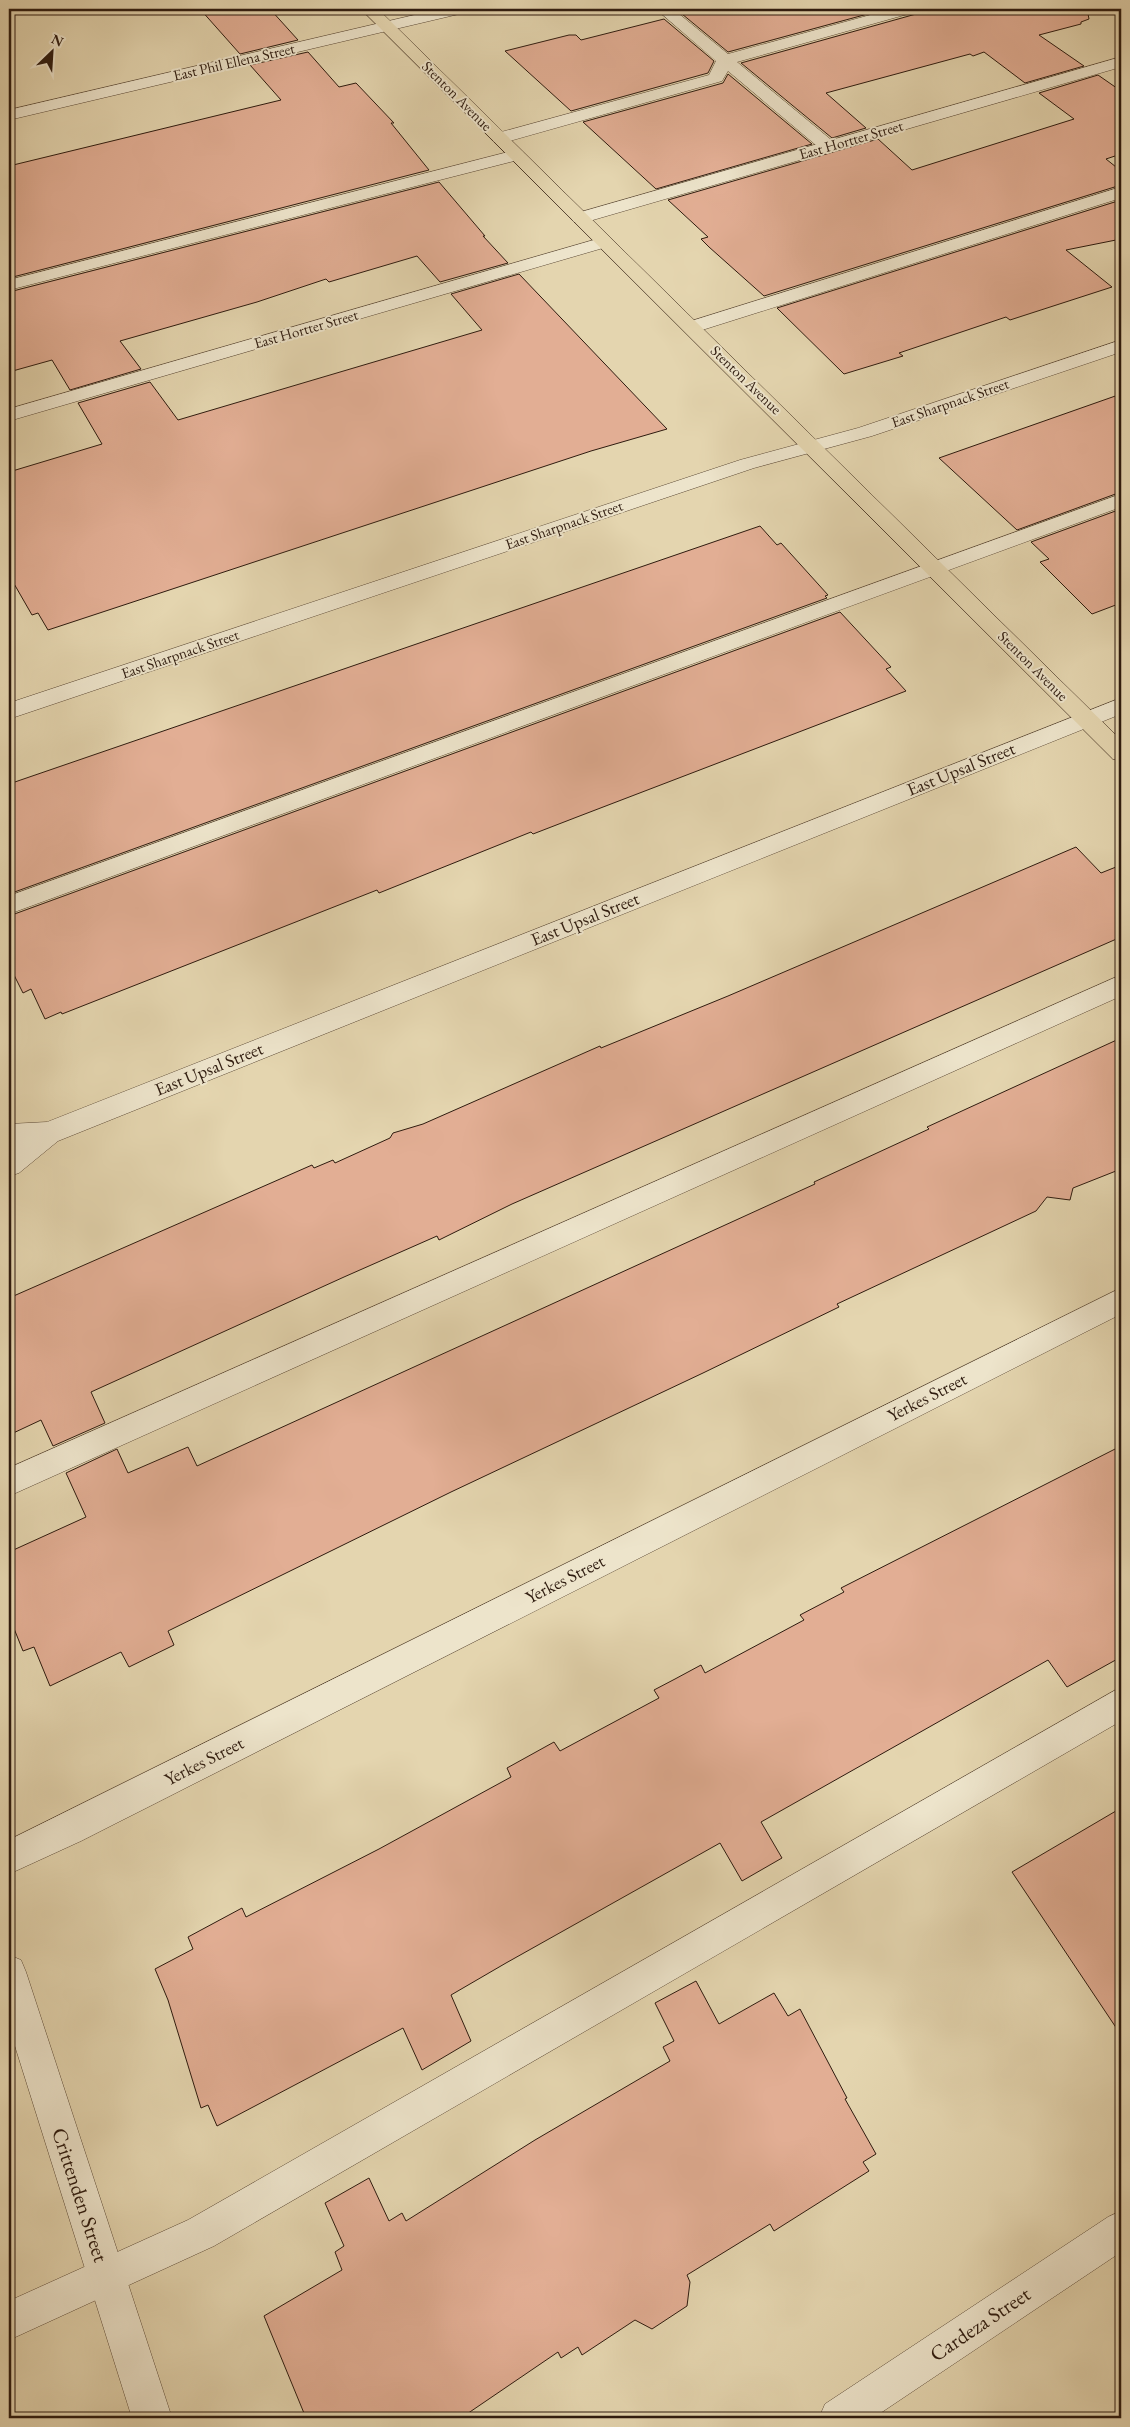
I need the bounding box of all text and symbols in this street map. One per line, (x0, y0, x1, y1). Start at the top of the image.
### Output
north arrow (28, 28, 78, 78)
text: N (49, 30, 67, 51)
street label: East Phil Ellena Street (171, 38, 297, 85)
street label: Stenton Avenue (418, 57, 497, 135)
street label: East Hortter Street (797, 116, 905, 163)
street label: East Hortter Street (252, 305, 360, 352)
street label: Stenton Avenue (707, 341, 786, 418)
street label: East Sharpnack Street (889, 373, 1011, 432)
street label: East Sharpnack Street (503, 495, 625, 554)
street label: East Sharpnack Street (119, 624, 241, 683)
street label: Stenton Avenue (994, 627, 1073, 705)
street label: East Upsal Street (903, 736, 1019, 801)
street label: East Upsal Street (527, 886, 643, 951)
street label: East Upsal Street (151, 1036, 267, 1101)
street label: Yerkes Street (883, 1367, 971, 1426)
street label: Yerkes Street (521, 1549, 609, 1608)
street label: Yerkes Street (160, 1731, 248, 1790)
street label: Crittenden Street (46, 2124, 115, 2266)
street label: Cardeza Street (924, 2280, 1036, 2367)

